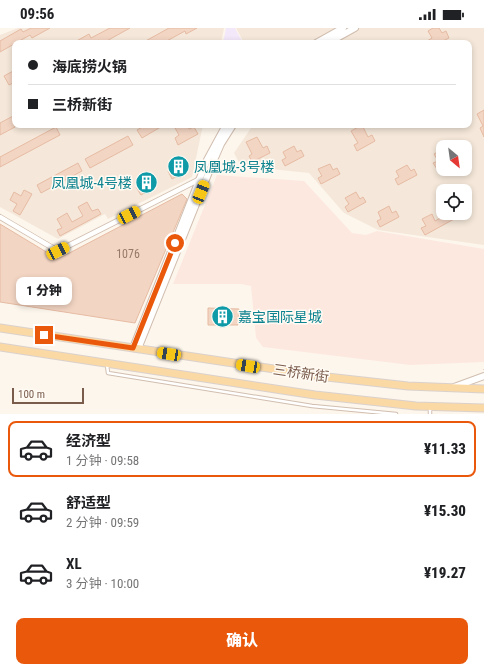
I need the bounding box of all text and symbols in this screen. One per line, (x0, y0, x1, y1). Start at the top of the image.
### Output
text: 09:56 (20, 5, 54, 23)
text: 海底捞火锅 (52, 58, 127, 76)
text: 三桥新街 (52, 96, 112, 114)
north arrow (436, 140, 472, 176)
map controls (436, 140, 472, 220)
building icon: 凤凰城-3号楼 (166, 154, 192, 180)
place label: 凤凰城-3号楼 (194, 159, 274, 175)
building icon: 凤凰城-4号楼 (134, 170, 160, 196)
place label: 凤凰城-4号楼 (52, 175, 132, 191)
car (191, 179, 211, 205)
button: locate (436, 184, 472, 220)
car (116, 204, 142, 226)
route start (166, 234, 184, 252)
car (45, 240, 71, 262)
house number: 1076 (116, 247, 140, 261)
callout: 1 分钟 (16, 277, 72, 305)
text: 1 分钟 (26, 283, 62, 298)
building icon: 嘉宝国际星城 (210, 304, 236, 330)
place label: 嘉宝国际星城 (238, 309, 322, 325)
route end (35, 326, 53, 344)
car (156, 346, 182, 362)
car (235, 358, 261, 374)
street label: 三桥新街 (272, 361, 330, 385)
scale bar (12, 386, 84, 405)
text: 100 m (18, 388, 45, 401)
icon: car (18, 431, 54, 467)
text: 经济型 (66, 432, 111, 450)
text: ¥11.33 (424, 440, 466, 458)
text: 1 分钟 · 09:58 (66, 453, 139, 468)
icon: car (18, 493, 54, 529)
text: 舒适型 (66, 494, 111, 512)
text: ¥15.30 (424, 502, 466, 520)
text: 2 分钟 · 09:59 (66, 515, 139, 530)
icon: car (18, 555, 54, 591)
text: XL (66, 555, 82, 573)
text: ¥19.27 (424, 564, 466, 582)
text: 3 分钟 · 10:00 (66, 576, 139, 591)
button: 确认 (16, 618, 468, 664)

